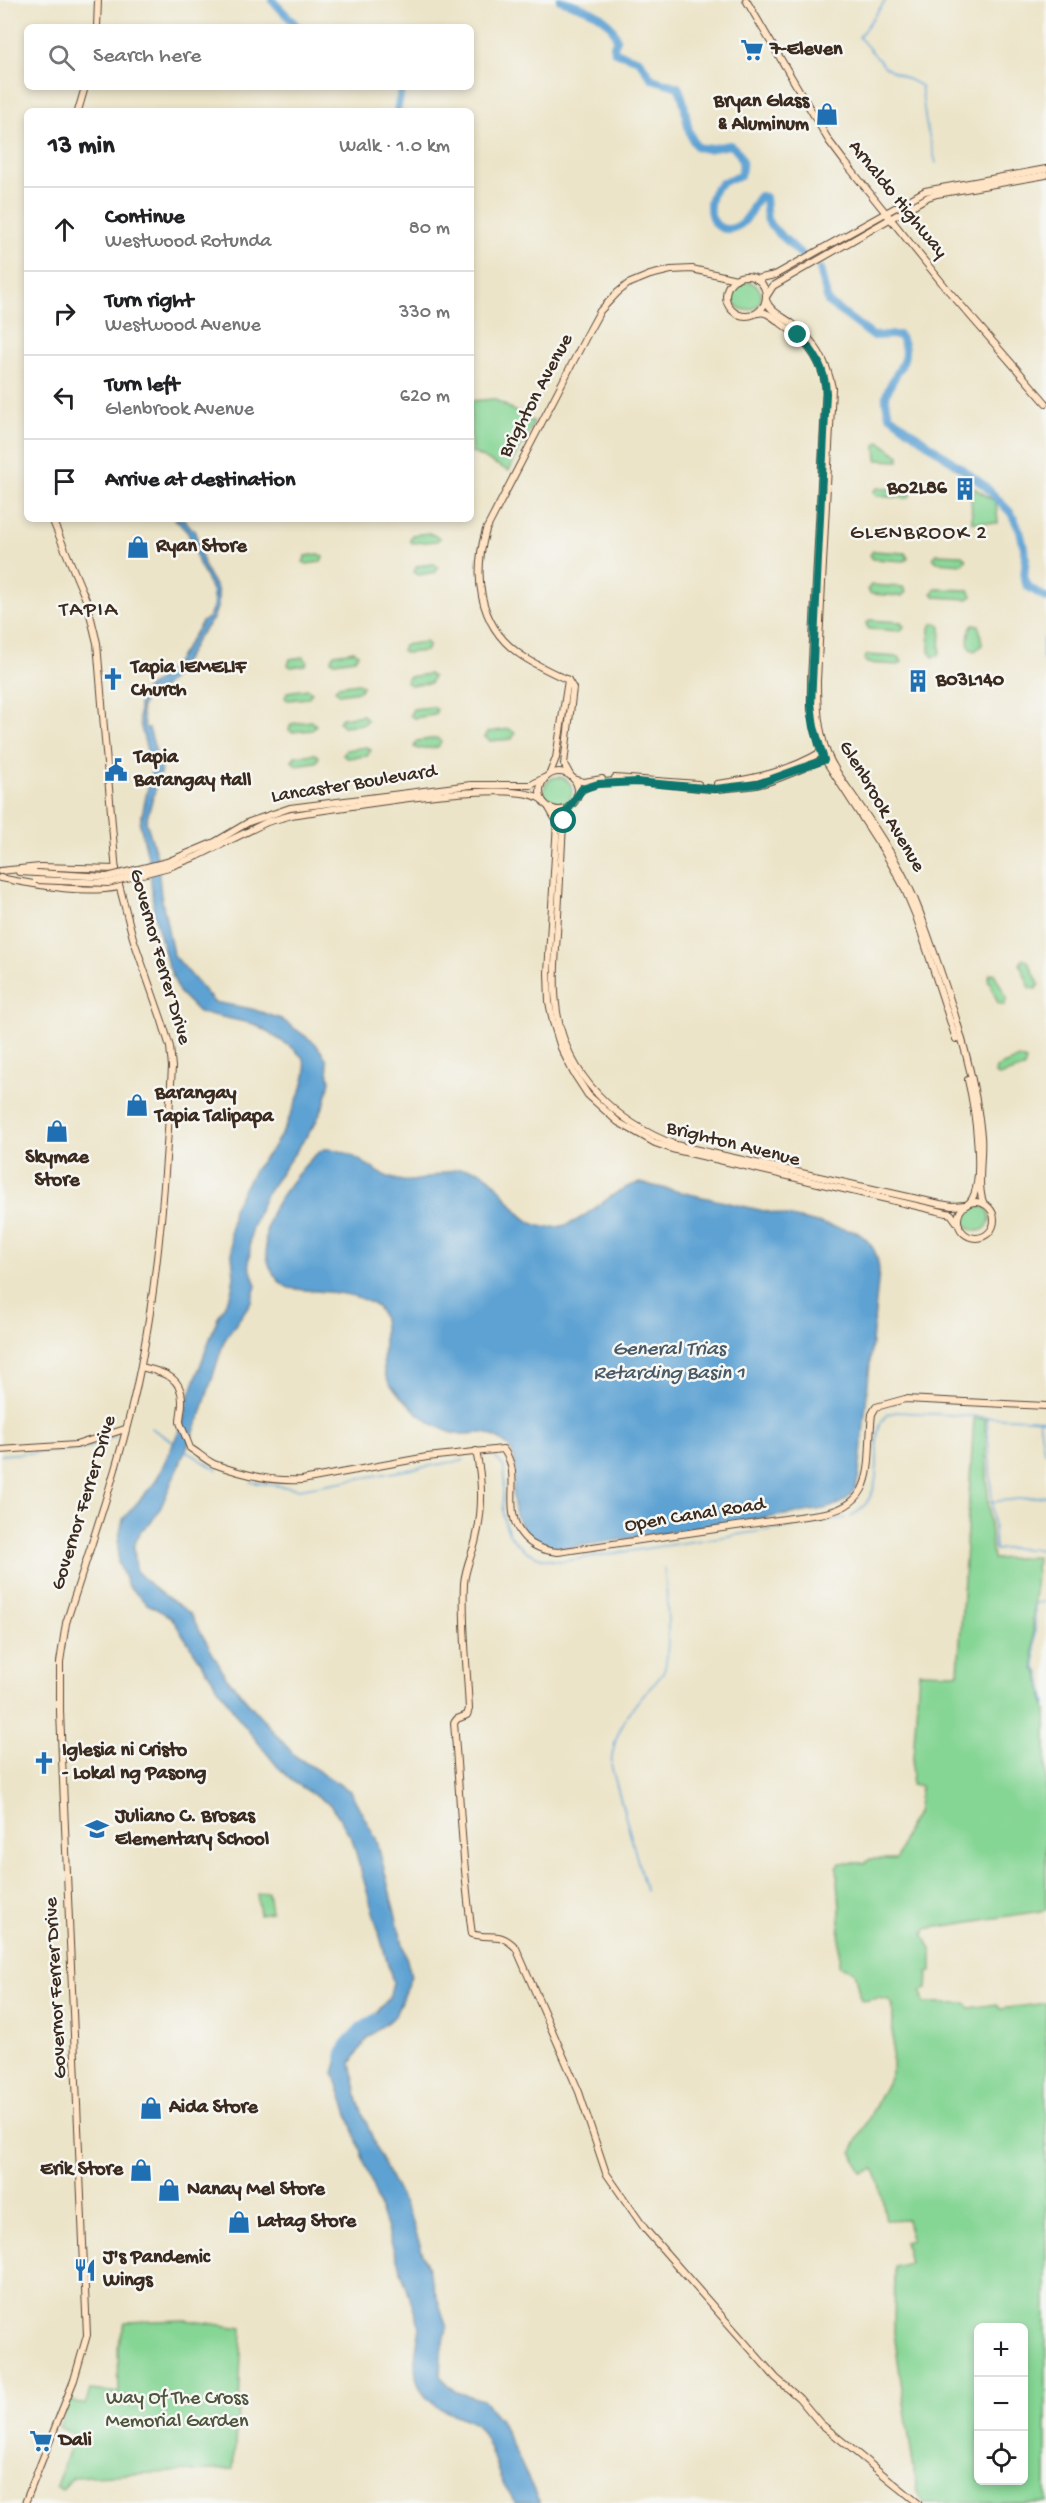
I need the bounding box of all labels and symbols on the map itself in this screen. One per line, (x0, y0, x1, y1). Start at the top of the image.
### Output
supermarket icon: 7-Eleven (739, 37, 765, 63)
place label: 7-Eleven (769, 39, 843, 62)
place label: Bryan Glass & Aluminum (713, 91, 811, 137)
shop icon: Bryan Glass & Aluminum (814, 101, 840, 127)
street label: Arnaldo Highway (842, 136, 952, 264)
route end (784, 321, 810, 347)
street label: Brighton Avenue (494, 330, 580, 463)
building icon: B02L86 (952, 476, 978, 502)
place label: B02L86 (886, 478, 948, 501)
district label: GLENBROOK 2 (850, 522, 988, 547)
shop icon: Ryan Store (125, 534, 151, 560)
place label: Ryan Store (155, 536, 248, 559)
district label: TAPIA (57, 598, 119, 624)
place label: Tapia IEMELIF Church (129, 657, 248, 703)
church icon: Tapia IEMELIF Church (100, 666, 126, 692)
building icon: B03L140 (905, 668, 931, 694)
place label: B03L140 (935, 670, 1005, 693)
street label: Glenbrook Avenue (833, 737, 930, 877)
place label: Tapia Barangay Hall (132, 747, 252, 793)
public building icon: Tapia Barangay Hall (103, 757, 129, 783)
street label: Lancaster Boulevard (270, 760, 440, 809)
route start (550, 807, 576, 833)
street label: Governor Ferrer Drive (123, 867, 195, 1048)
place label: Barangay Tapia Talipapa (153, 1083, 274, 1129)
shop icon: Barangay Tapia Talipapa (124, 1092, 150, 1118)
street label: Brighton Avenue (663, 1117, 803, 1173)
shop icon: Skymae Store (44, 1118, 70, 1144)
place label: Skymae Store (25, 1147, 90, 1193)
water label: General Trias Retarding Basin 1 (593, 1338, 745, 1387)
street label: Governor Ferrer Drive (47, 1412, 123, 1593)
street label: Open Canal Road (623, 1493, 769, 1538)
place label: Iglesia ni Cristo - Lokal ng Pasong (62, 1740, 206, 1786)
church icon: Iglesia ni Cristo - Lokal ng Pasong (31, 1750, 57, 1776)
place label: Juliano C. Brosas Elementary School (114, 1806, 270, 1852)
school or university icon: Juliano C. Brosas Elementary School (84, 1816, 110, 1842)
street label: Governor Ferrer Drive (41, 1896, 73, 2079)
shop icon: Aida Store (138, 2095, 164, 2121)
place label: Aida Store (168, 2097, 259, 2120)
shop icon: Erik Store (128, 2157, 154, 2183)
place label: Erik Store (40, 2159, 124, 2182)
shop icon: Nanay Mel Store (156, 2177, 182, 2203)
place label: Nanay Mel Store (187, 2179, 326, 2202)
shop icon: Latag Store (226, 2209, 252, 2235)
place label: Latag Store (257, 2211, 357, 2234)
place label: J's Pandemic Wings (102, 2247, 211, 2293)
restaurant icon: J's Pandemic Wings (72, 2257, 98, 2283)
park label: Way Of The Cross Memorial Garden (106, 2388, 249, 2434)
supermarket icon: Dali (28, 2428, 54, 2454)
place label: Dali (57, 2430, 92, 2453)

